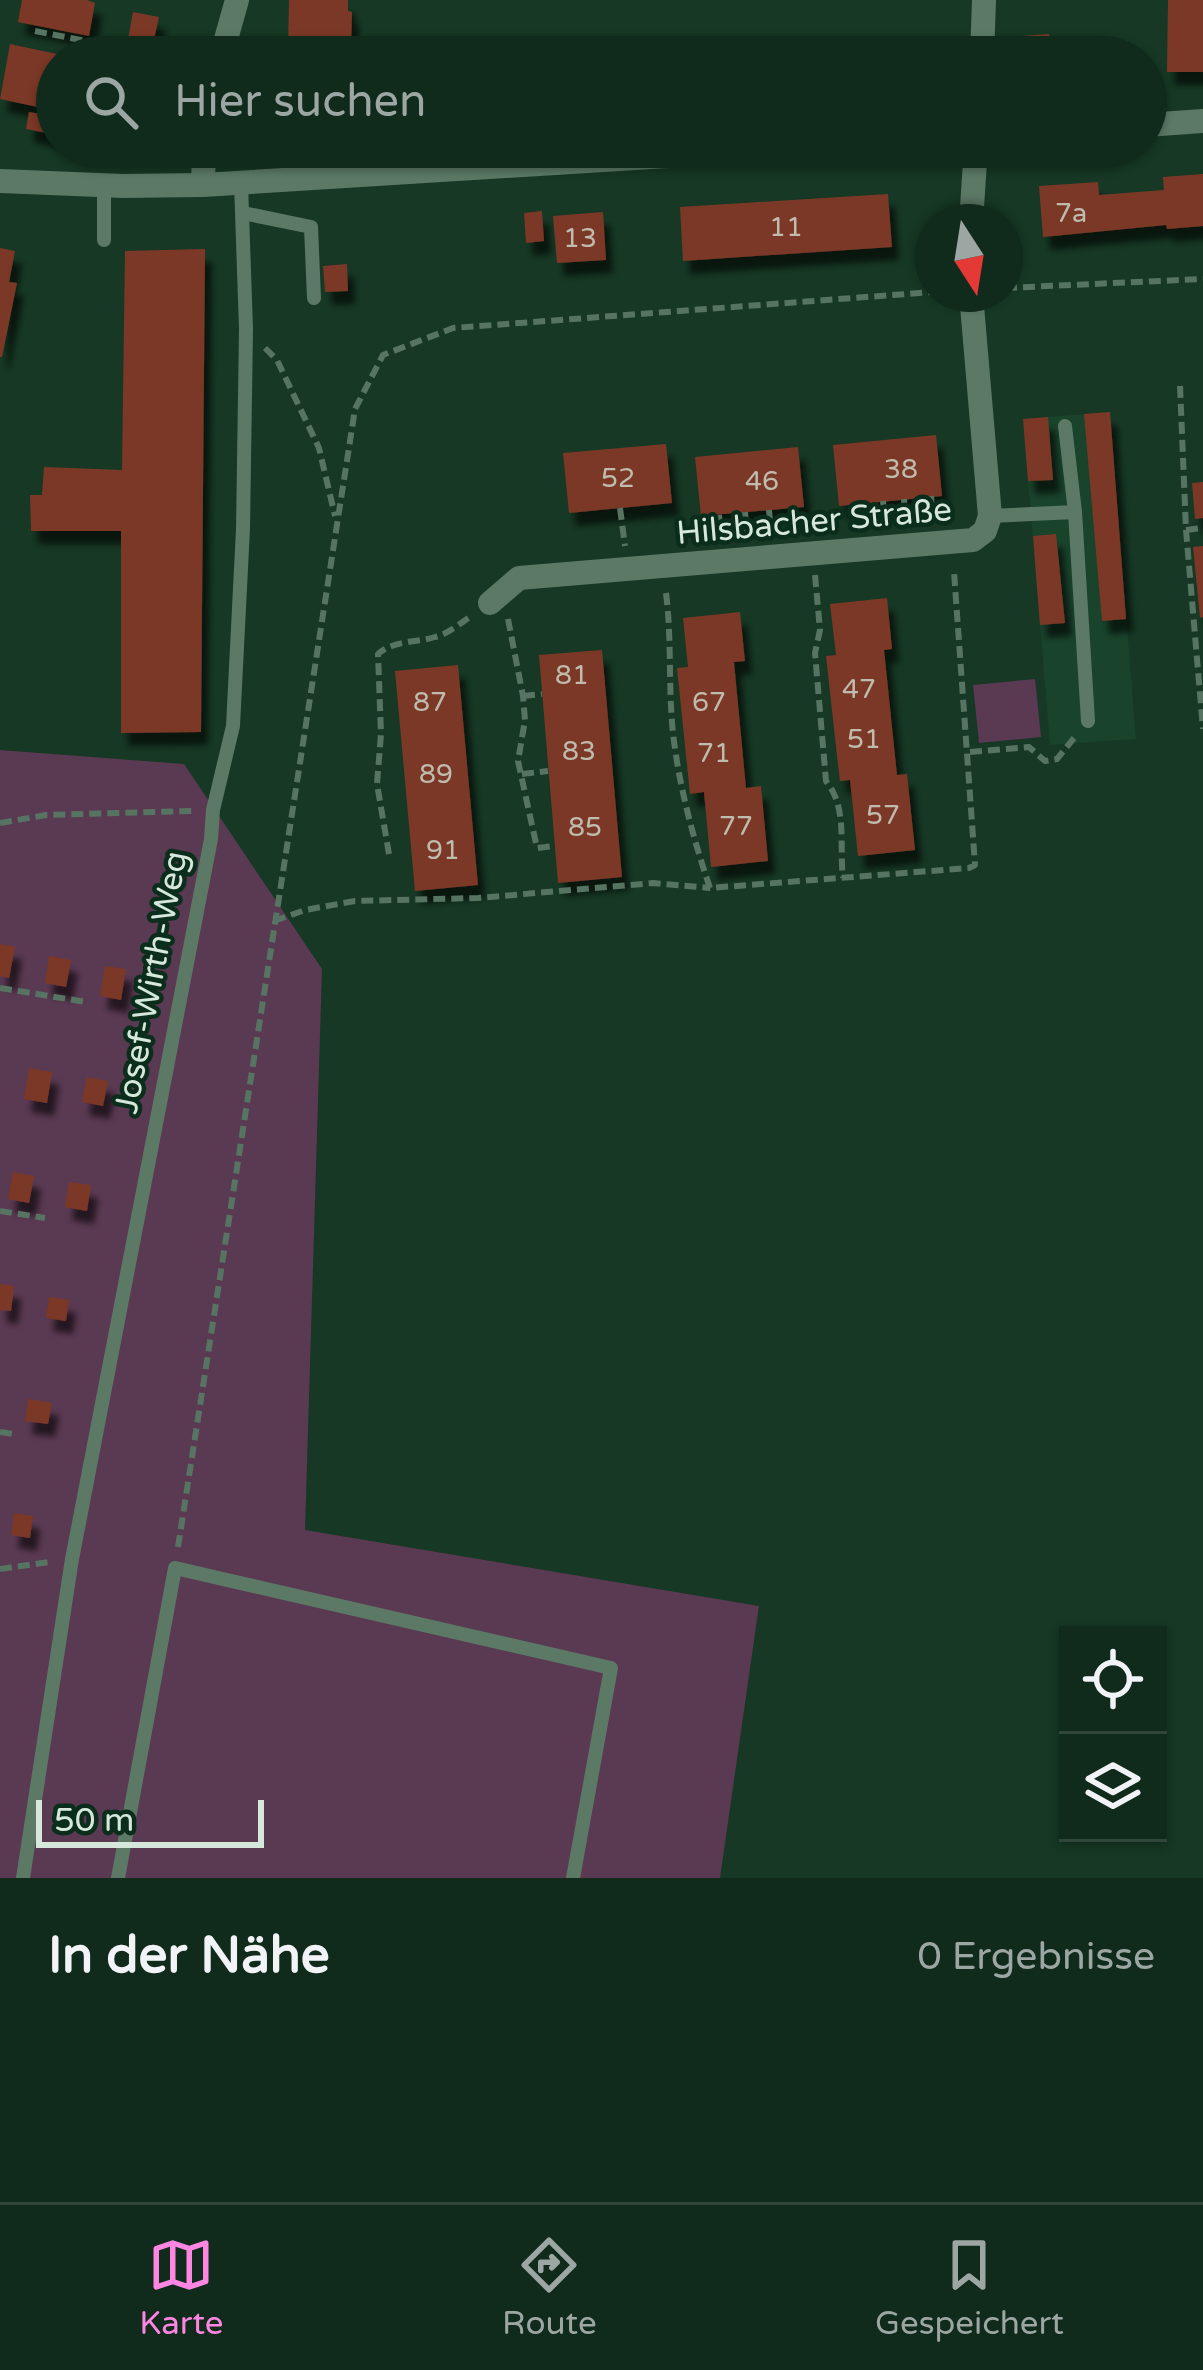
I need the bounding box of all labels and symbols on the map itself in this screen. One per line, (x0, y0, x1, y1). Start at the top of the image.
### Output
house number: 7a (1055, 197, 1087, 230)
north arrow (915, 204, 1023, 312)
house number: 11 (769, 211, 803, 244)
house number: 13 (563, 222, 597, 255)
house number: 38 (884, 453, 918, 486)
house number: 52 (601, 462, 635, 495)
house number: 46 (745, 465, 779, 498)
street label: Hilsbacher Straße (675, 490, 953, 553)
house number: 81 (555, 659, 589, 692)
house number: 47 (842, 673, 876, 706)
house number: 87 (413, 686, 447, 719)
house number: 67 (692, 686, 726, 719)
house number: 51 (847, 723, 881, 756)
house number: 83 (562, 735, 596, 768)
house number: 71 (697, 737, 731, 770)
house number: 89 (419, 758, 453, 791)
house number: 57 (866, 799, 900, 832)
house number: 77 (719, 810, 753, 843)
house number: 85 (568, 811, 602, 844)
house number: 91 (426, 834, 460, 867)
street label: Josef-Wirth-Weg (107, 848, 196, 1117)
scale bar (36, 1794, 264, 1847)

